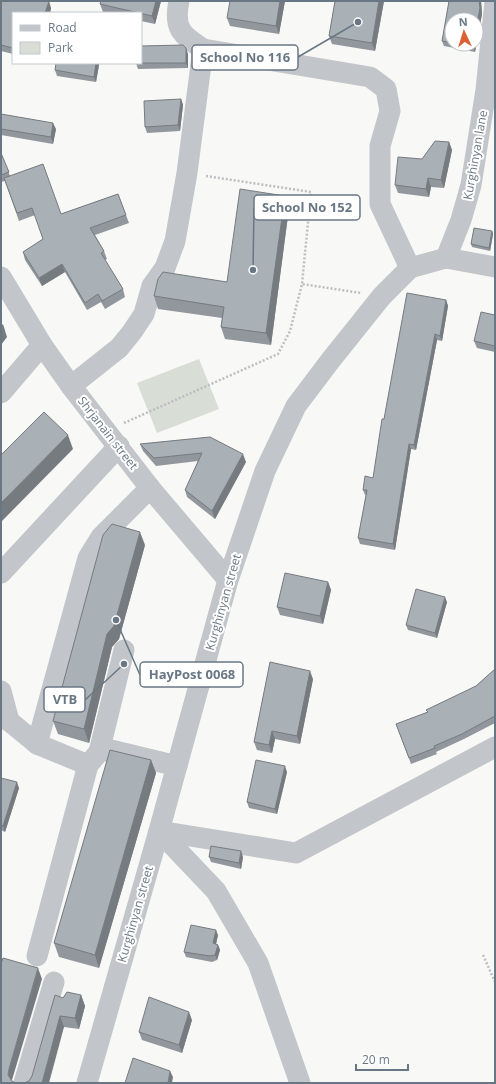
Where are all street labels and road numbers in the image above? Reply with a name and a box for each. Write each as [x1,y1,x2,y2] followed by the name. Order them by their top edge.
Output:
[459,109,491,201] street label: Kurghinyan lane
[74,393,142,473] street label: Shrjanain street
[201,552,245,652] street label: Kurghinyan street
[113,864,157,964] street label: Kurghinyan street

